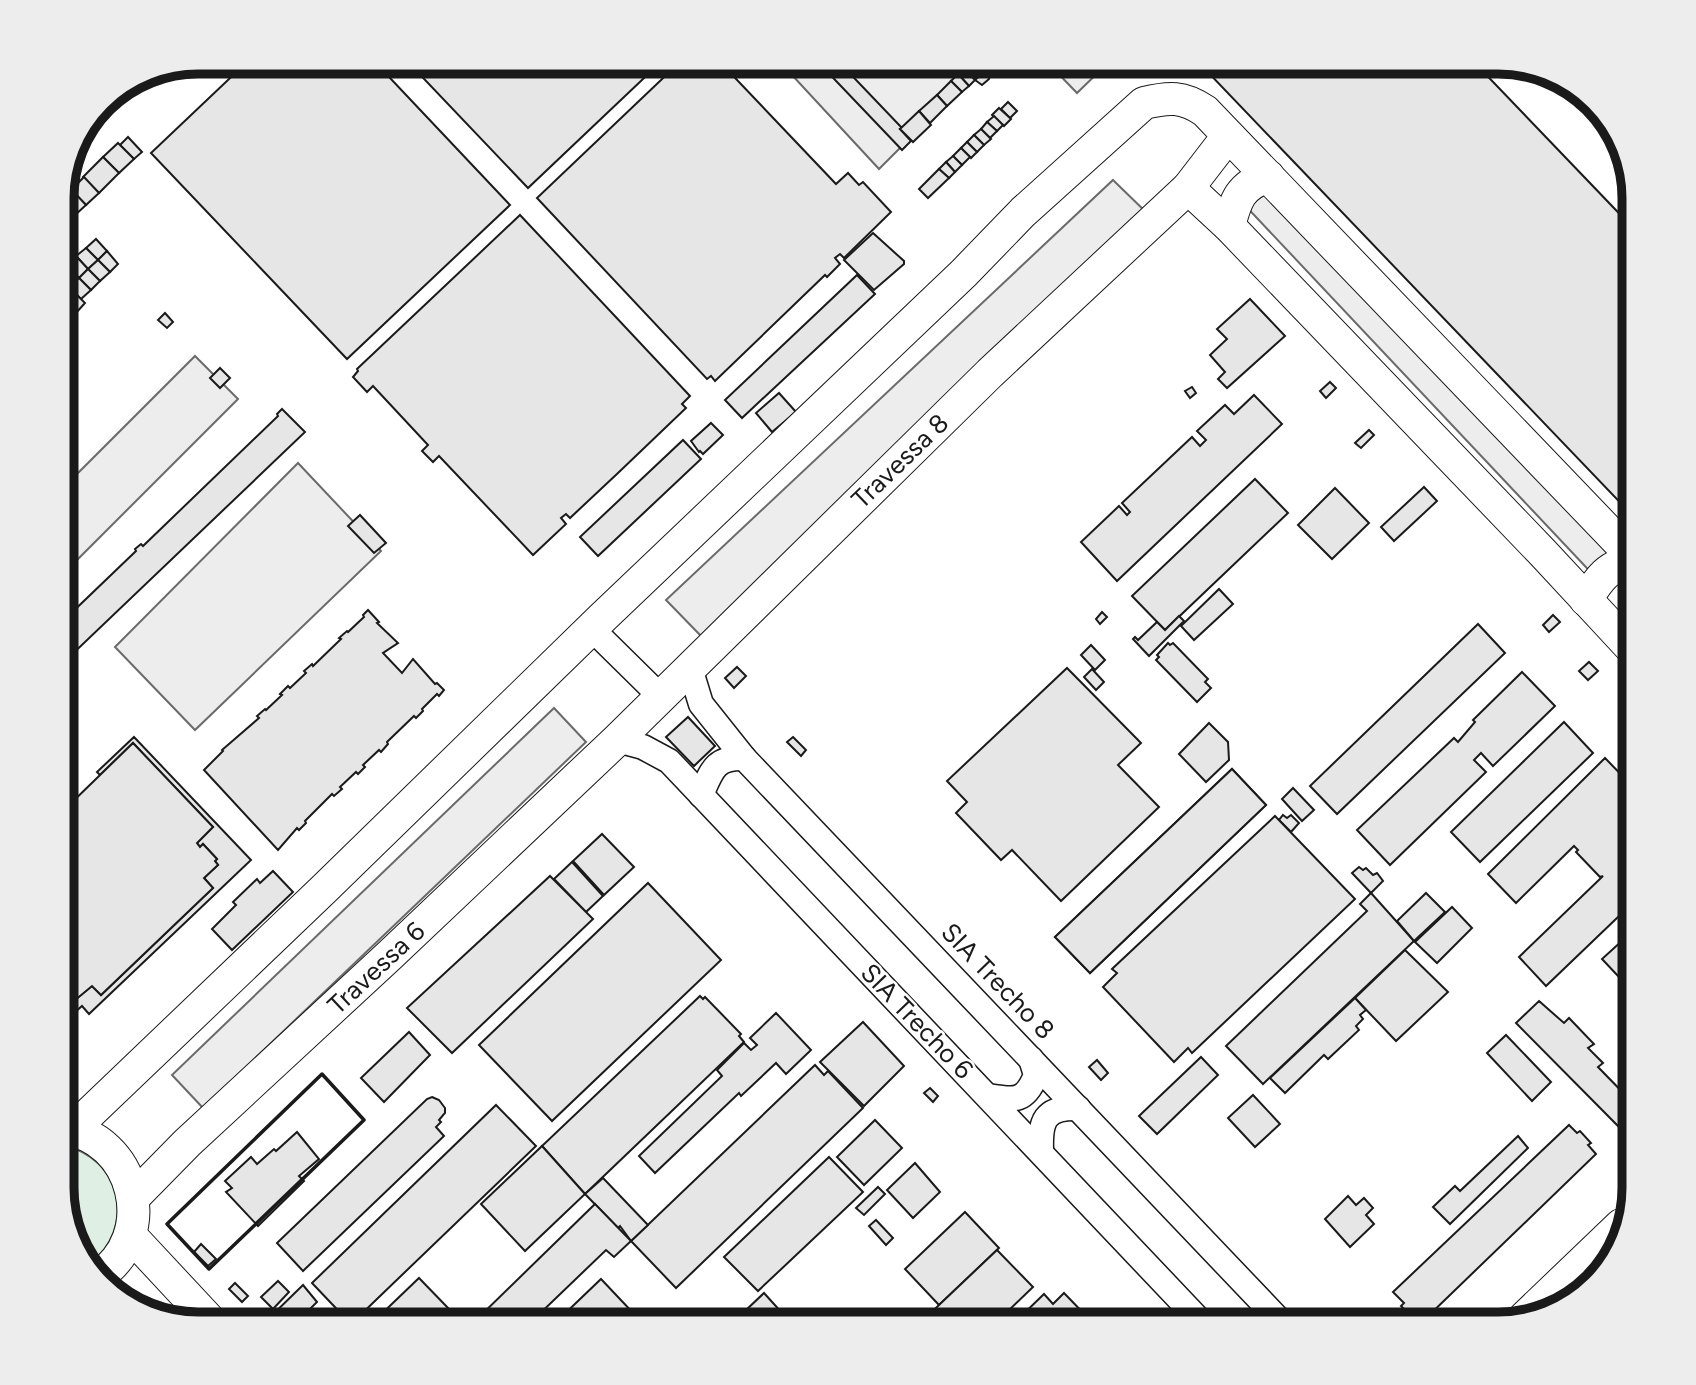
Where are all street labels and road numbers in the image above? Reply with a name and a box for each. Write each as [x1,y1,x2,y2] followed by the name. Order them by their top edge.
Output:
[845,407,955,515] street label: Travessa 8
[321,915,431,1021] street label: Travessa 6
[935,916,1061,1046] street label: SIA Trecho 8
[854,957,980,1085] street label: SIA Trecho 6

